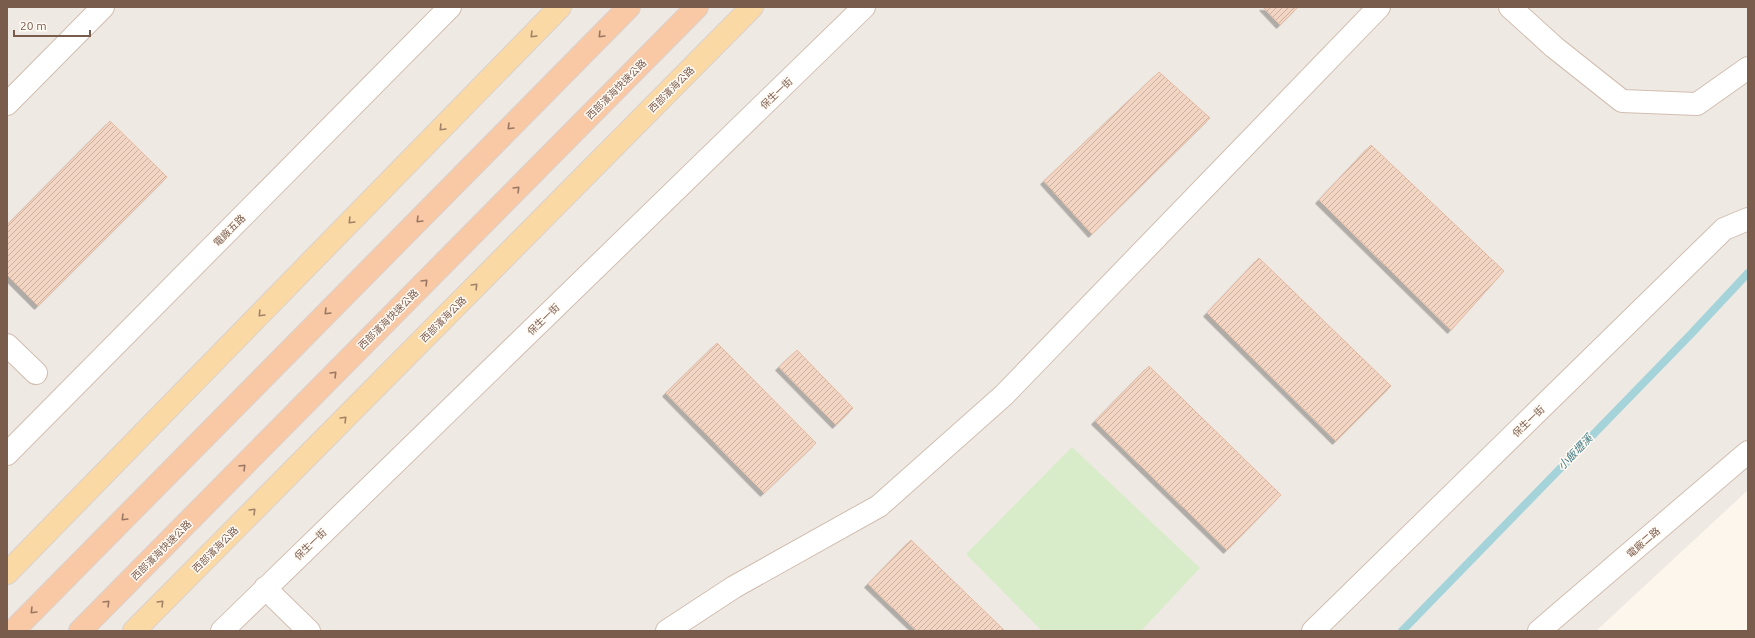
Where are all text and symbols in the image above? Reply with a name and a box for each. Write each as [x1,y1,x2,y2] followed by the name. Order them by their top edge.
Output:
[14,12,90,38] scale bar
[20,19,47,32] text: 20 m
[530,30,538,38] one-way arrow
[598,30,606,38] one-way arrow
[584,57,649,122] street label: 西部濱海快速公路
[646,64,696,114] street label: 西部濱海公路
[758,76,795,111] street label: 保生一街
[507,122,515,130] one-way arrow
[439,123,447,131] one-way arrow
[512,186,520,194] one-way arrow
[211,212,247,248] street label: 電廠五路
[416,215,424,223] one-way arrow
[349,216,356,224] one-way arrow
[420,279,428,287] one-way arrow
[470,283,478,291] one-way arrow
[356,287,421,352] street label: 西部濱海快速公路
[418,294,468,344] street label: 西部濱海公路
[525,302,562,337] street label: 保生一街
[324,307,332,315] one-way arrow
[258,309,265,317] one-way arrow
[329,371,337,379] one-way arrow
[1510,404,1547,439] street label: 保生一街
[339,416,347,424] one-way arrow
[1555,431,1596,472] water label: 小飯壢溪
[238,464,246,472] one-way arrow
[248,508,256,516] one-way arrow
[121,513,129,521] one-way arrow
[129,518,194,583] street label: 西部濱海快速公路
[190,524,240,574] street label: 西部濱海公路
[1625,525,1662,560] street label: 電廠二路
[292,527,329,562] street label: 保生一街
[102,600,110,608] one-way arrow
[156,600,164,608] one-way arrow
[30,606,37,614] one-way arrow

